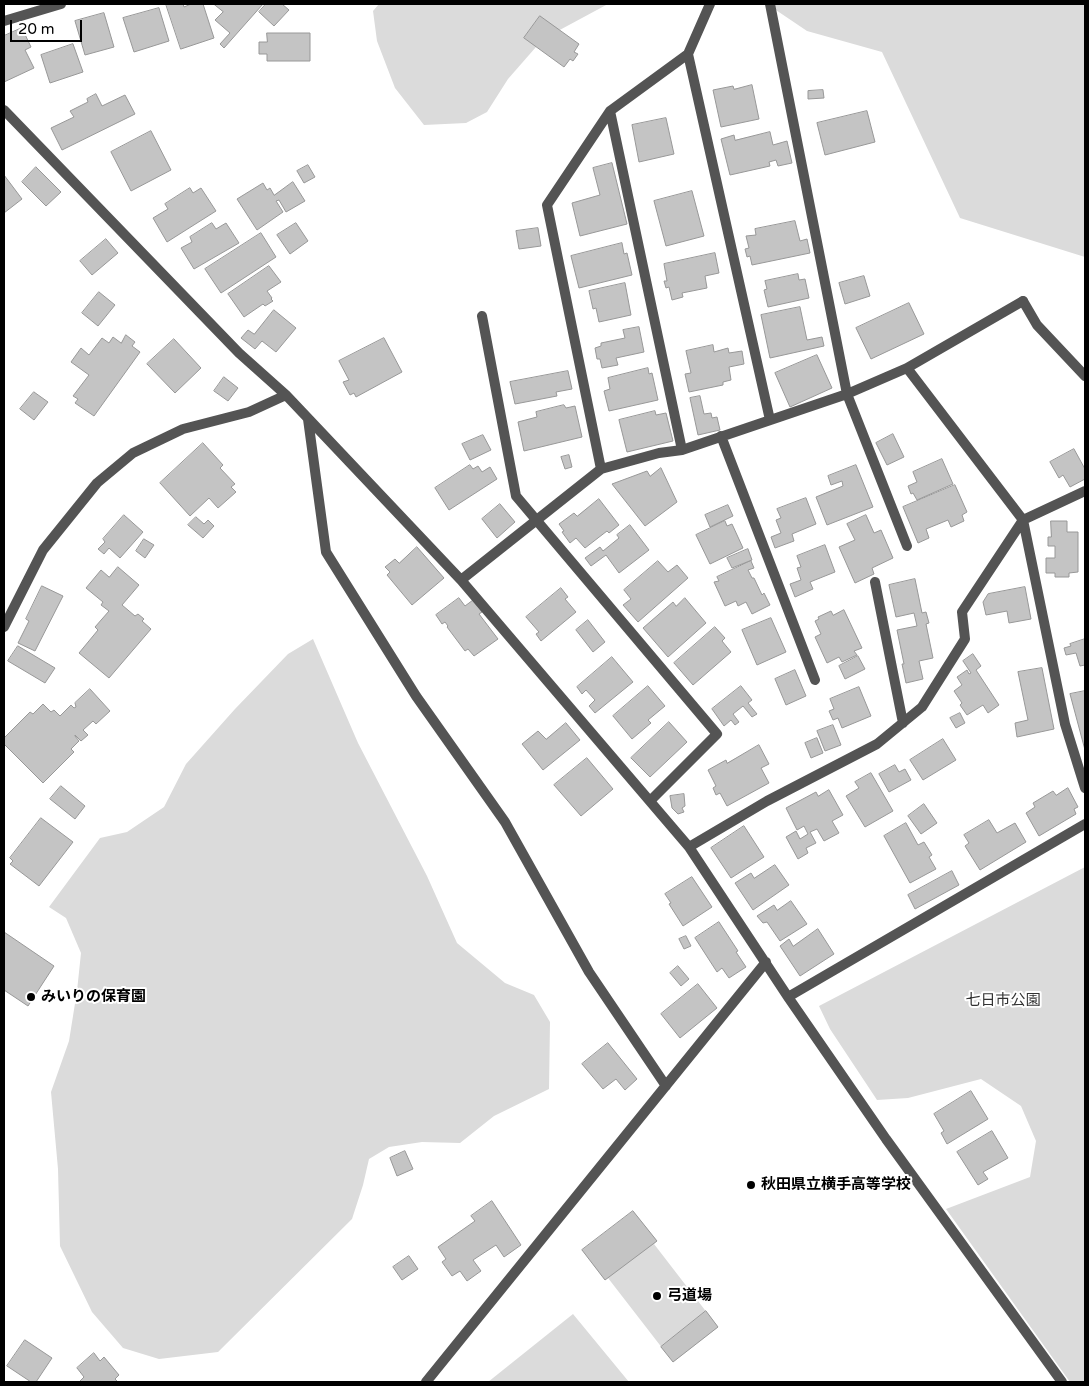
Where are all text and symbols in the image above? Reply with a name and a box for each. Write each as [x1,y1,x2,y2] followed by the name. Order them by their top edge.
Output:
[12,10,85,42] scale bar
[18,20,55,38] text: 20 m
[41,988,146,1006] place label: みいりの保育園
[25,991,37,1003] marker: みいりの保育園
[966,992,1040,1010] park label: 七日市公園
[761,1176,911,1194] place label: 秋田県立横手高等学校
[745,1179,757,1191] marker: 秋田県立横手高等学校
[667,1287,712,1305] place label: 弓道場
[651,1290,663,1302] marker: 弓道場

